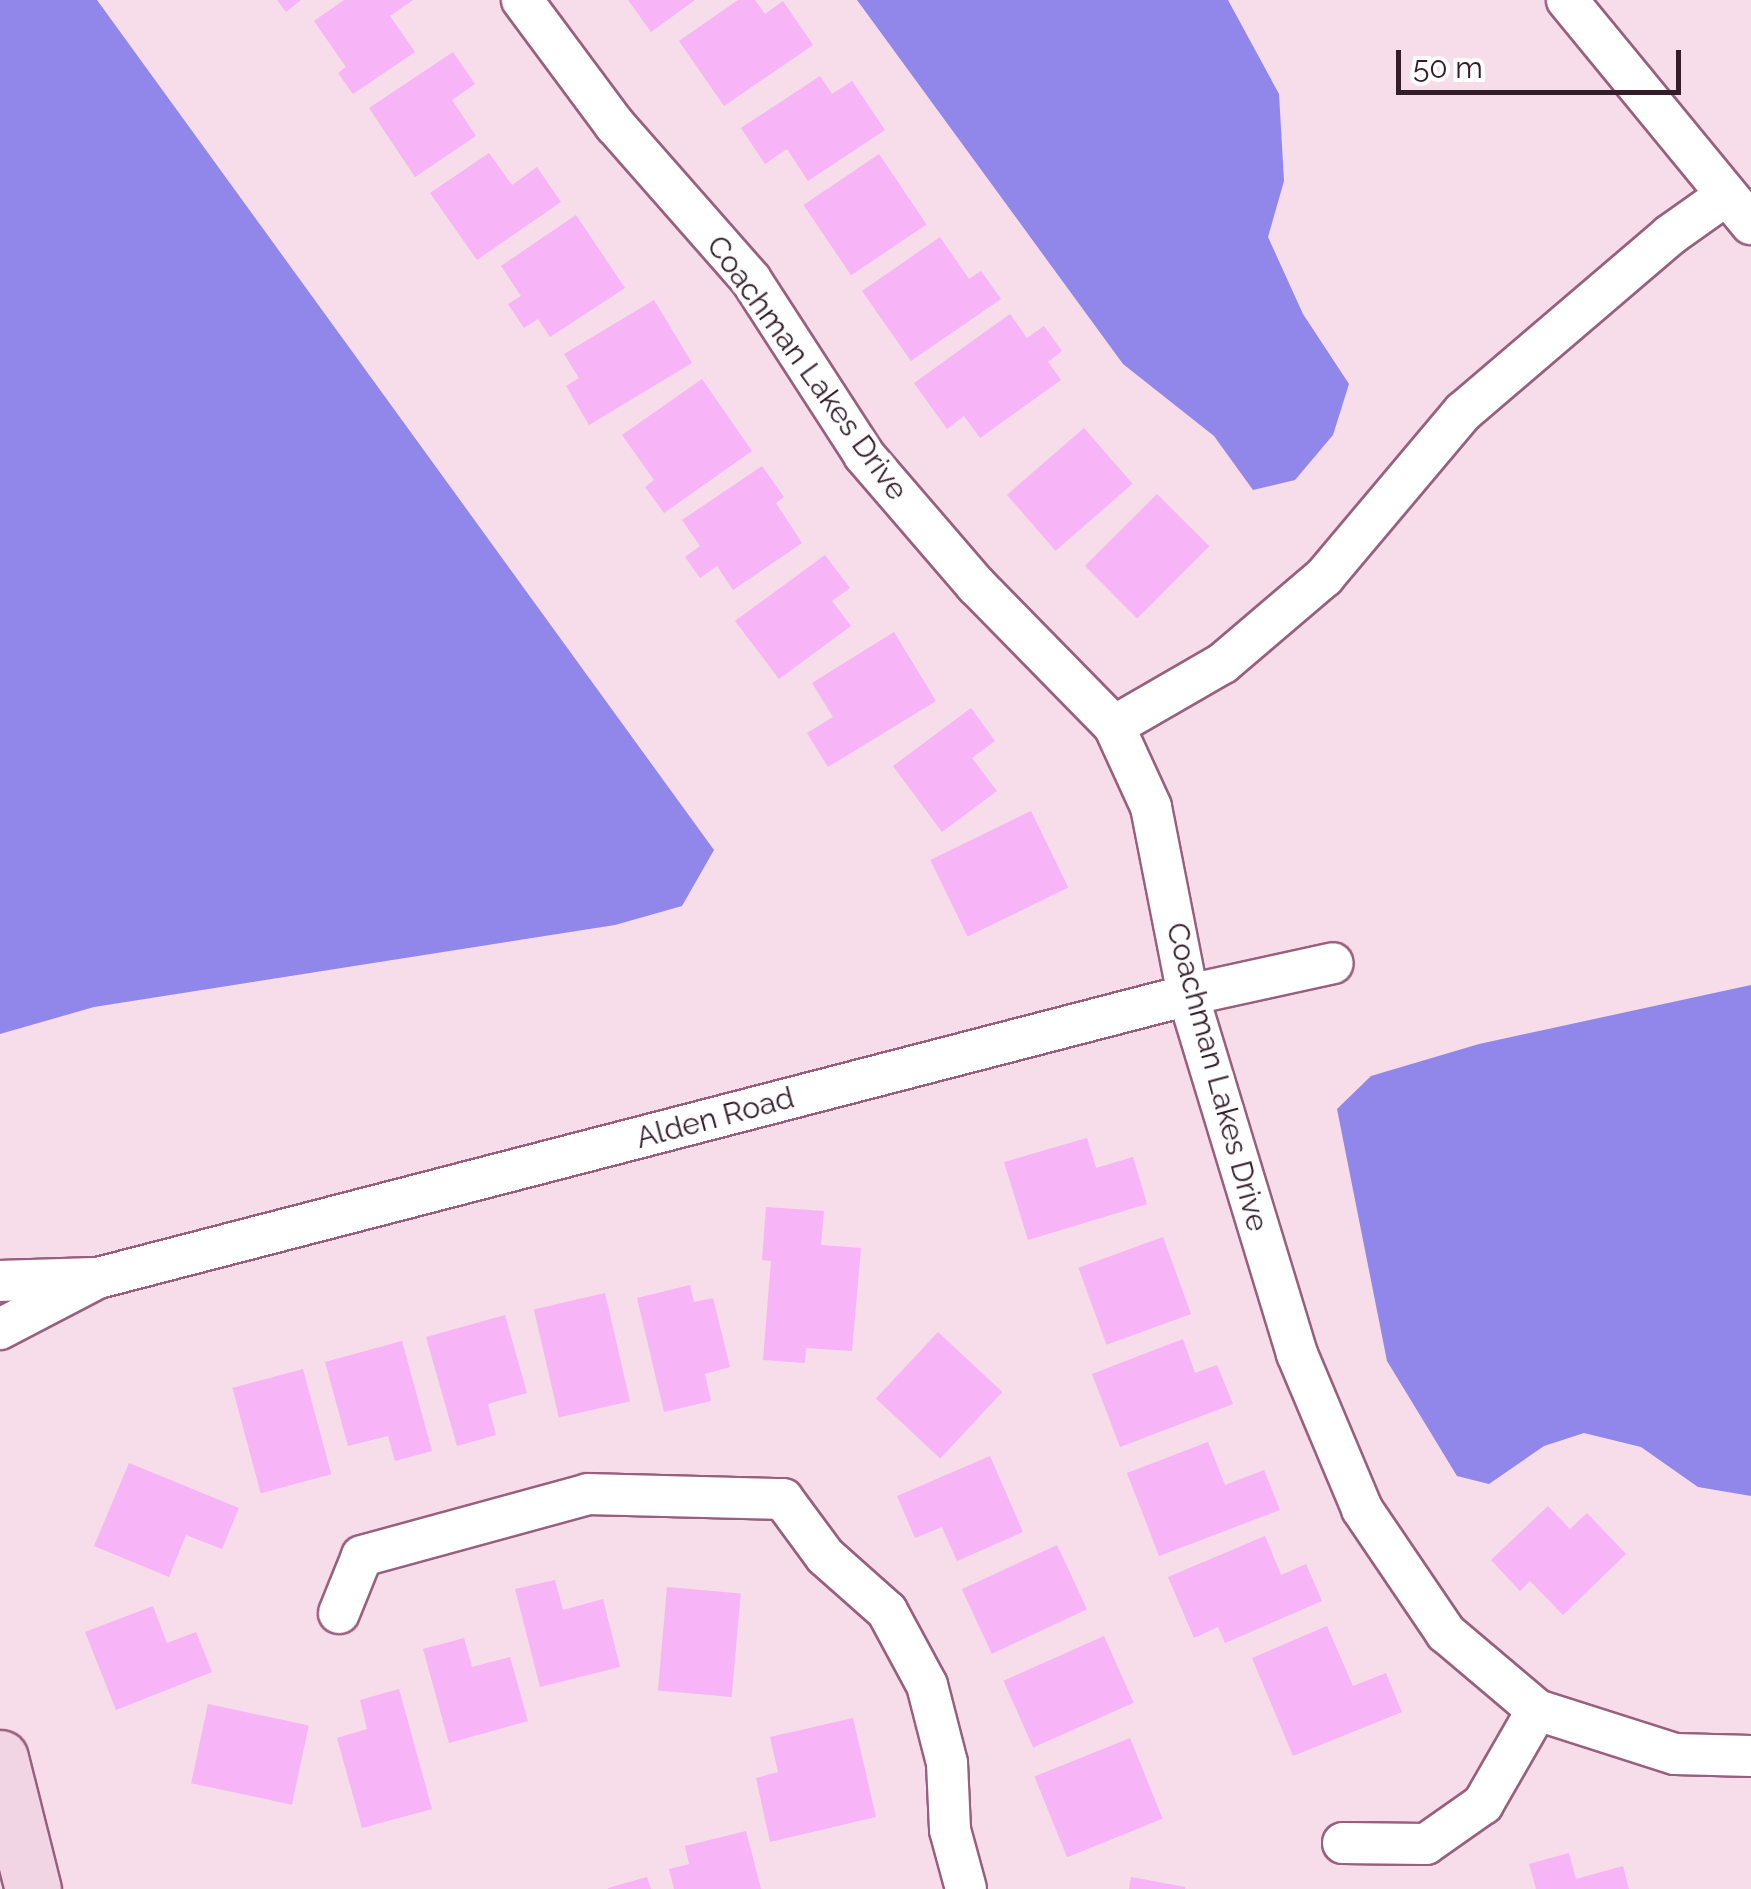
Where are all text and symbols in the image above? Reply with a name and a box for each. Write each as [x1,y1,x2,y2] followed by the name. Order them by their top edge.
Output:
[1401,30,1686,92] scale bar
[1413,50,1483,85] text: 50 m
[699,229,915,507] street label: Coachman Lakes Drive
[1158,919,1276,1235] street label: Coachman Lakes Drive
[632,1080,798,1156] street label: Alden Road

